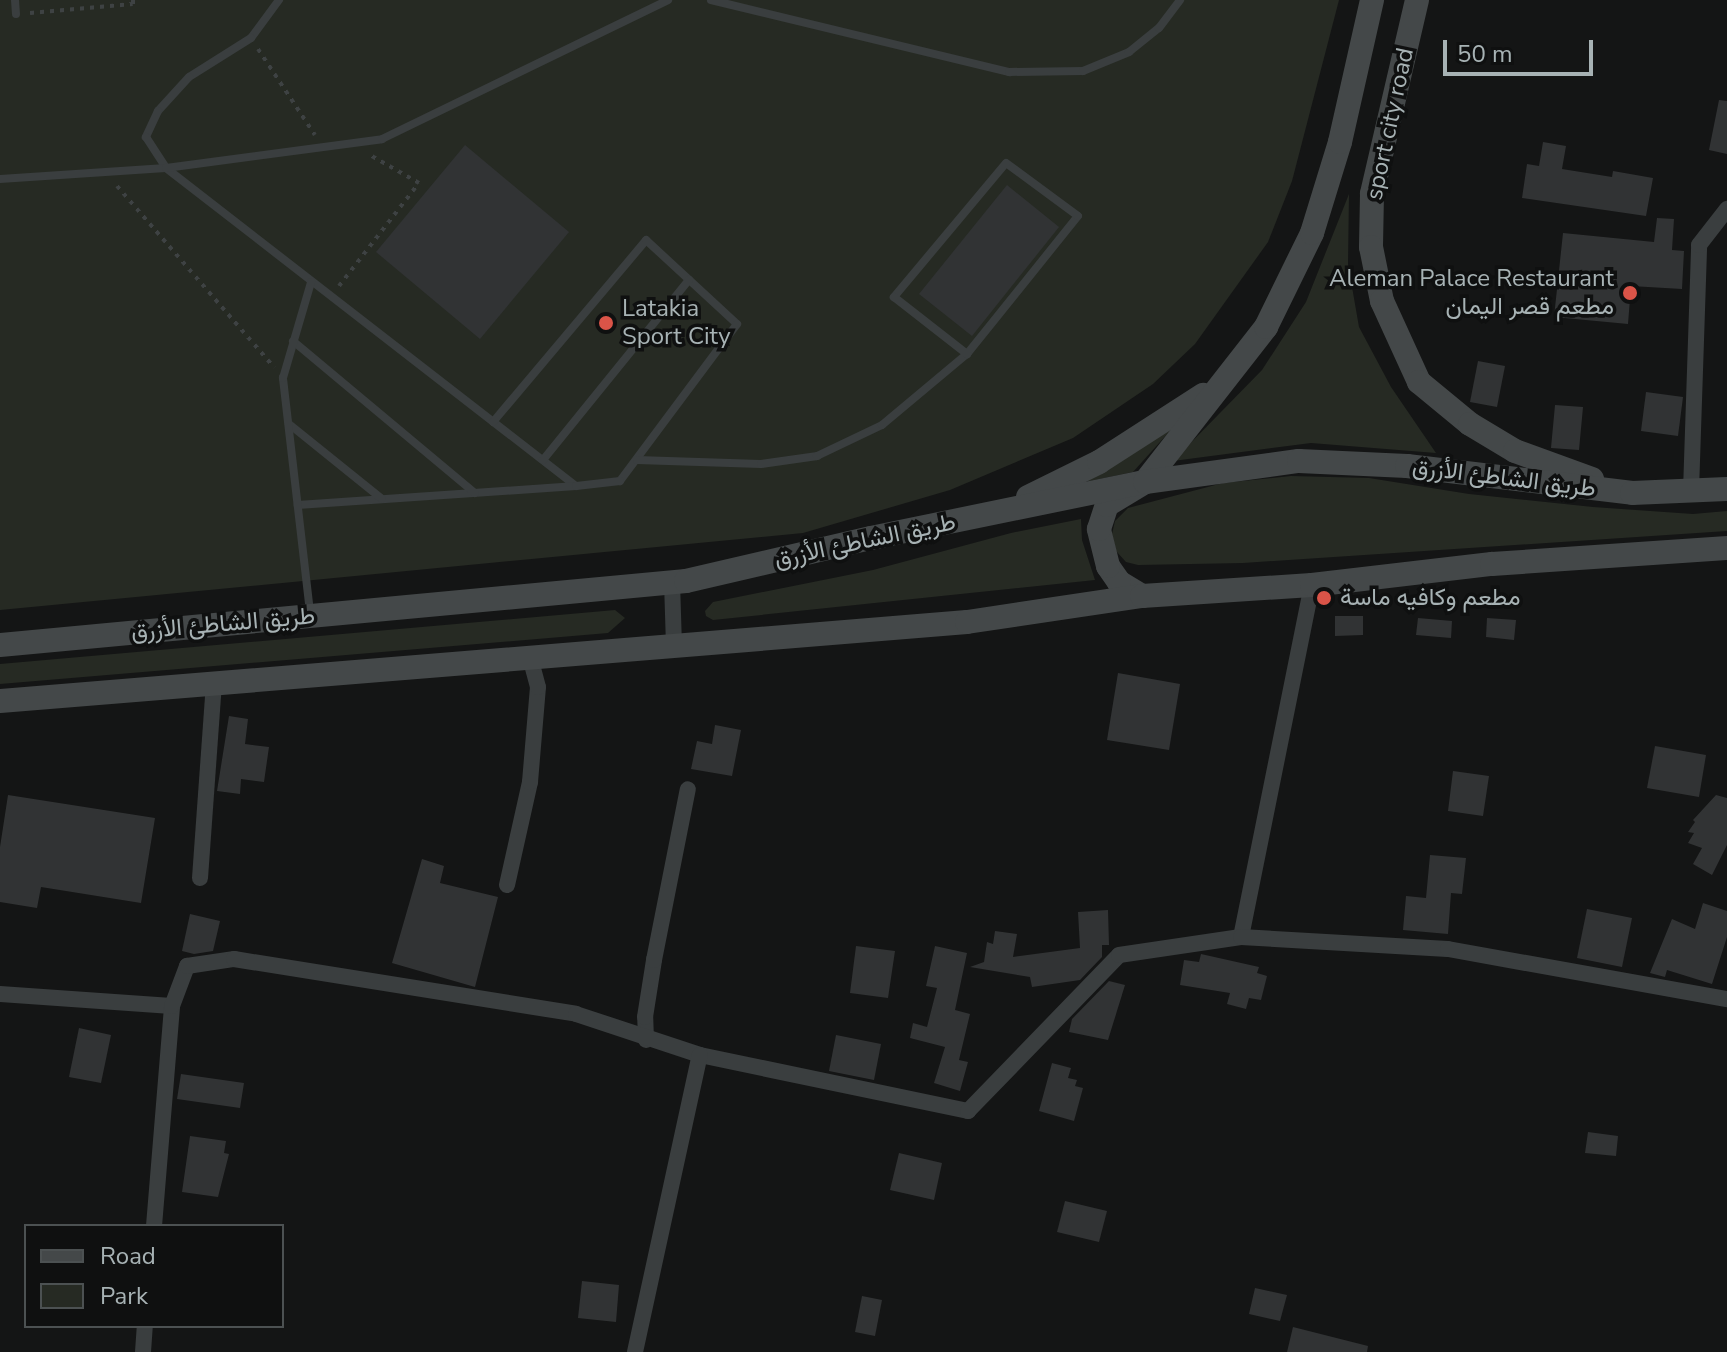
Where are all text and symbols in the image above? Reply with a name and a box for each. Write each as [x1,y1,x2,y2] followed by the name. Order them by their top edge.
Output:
[1447,24,1597,74] scale bar
[1457,38,1513,70] text: 50 m
[1360,45,1420,203] street label: sport city road
[1329,265,1614,321] place label: Aleman Palace Restaurant مطعم قصر اليمان
[1621,284,1639,302] marker: Aleman Palace Restaurant مطعم قصر اليمان
[622,295,730,351] place label: Latakia Sport City
[597,314,615,332] marker: Latakia Sport City
[1411,452,1597,504] street label: طريق الشاطئ الأزرق
[772,508,958,574] street label: طريق الشاطئ الأزرق
[1340,584,1520,612] place label: مطعم وكافيه ماسة
[1315,589,1333,607] marker: مطعم وكافيه ماسة
[130,602,316,646] street label: طريق الشاطئ الأزرق
[24,1224,284,1328] legend
[100,1240,156,1272] text: Road
[100,1280,148,1312] text: Park

